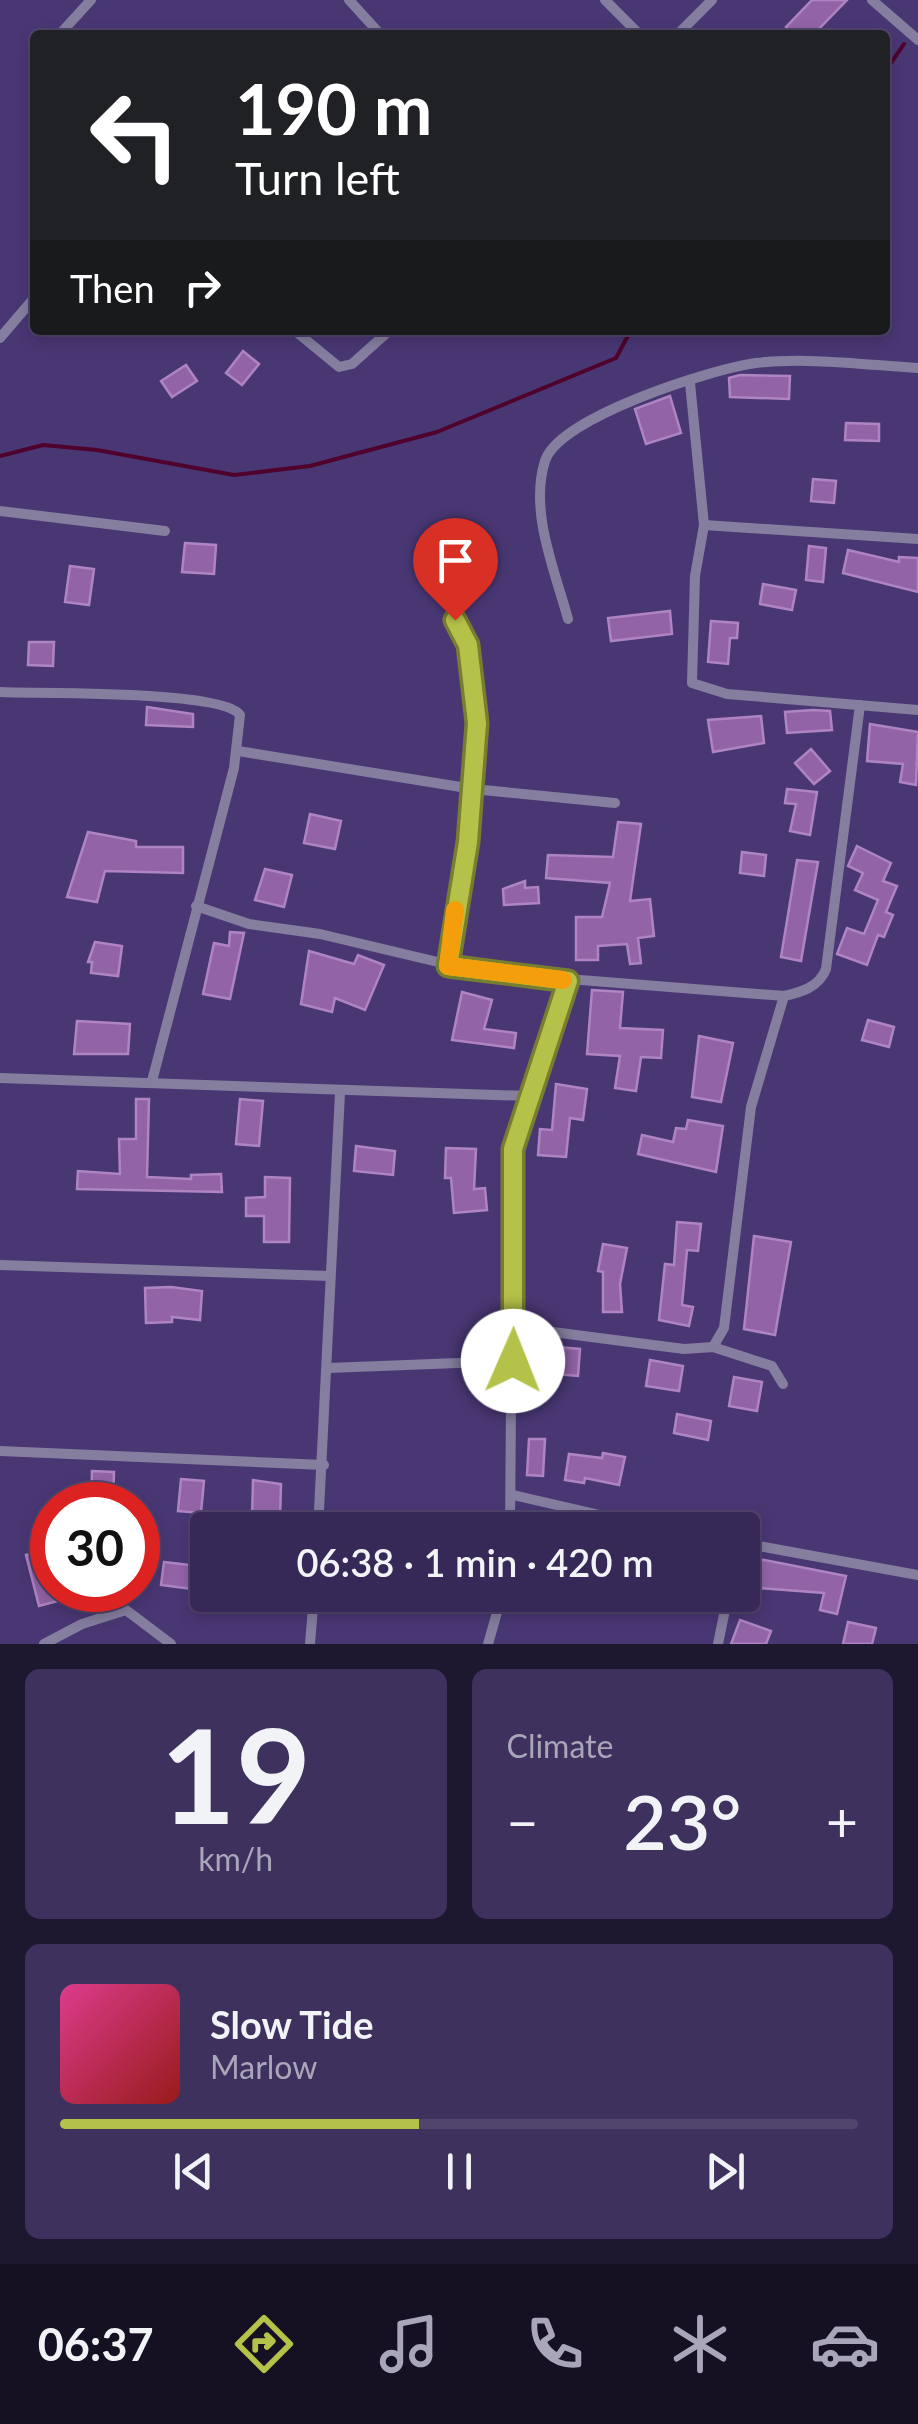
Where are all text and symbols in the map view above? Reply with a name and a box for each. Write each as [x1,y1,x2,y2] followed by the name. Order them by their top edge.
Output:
[235,66,432,150] text: 190 m
[70,70,200,200] icon: left
[235,151,400,205] text: Turn left
[175,260,230,315] icon: right
[70,265,155,311] text: Then
[413,518,498,621] pin
[428,533,483,588] icon: arrive
[461,1309,565,1413] position arrow
[30,1482,160,1612] speed limit sign: 30
[297,1539,653,1585] text: 06:38 · 1 min · 420 m
[160,1696,311,1852] text: 19
[507,1726,613,1765] text: Climate
[623,1776,741,1866] text: 23°
[507,1788,538,1854] text: −
[826,1788,858,1854] text: +
[198,1839,273,1878] text: km/h
[210,2001,373,2047] text: Slow Tide
[210,2047,317,2086] text: Marlow
[166,2144,221,2199] icon: previous
[432,2144,487,2199] icon: pause
[698,2144,753,2199] icon: next
[229,2309,299,2379] icon: directions
[374,2309,444,2379] icon: music
[520,2309,590,2379] icon: phone
[665,2309,735,2379] icon: climate
[810,2309,880,2379] icon: car
[38,2317,154,2371] text: 06:37

